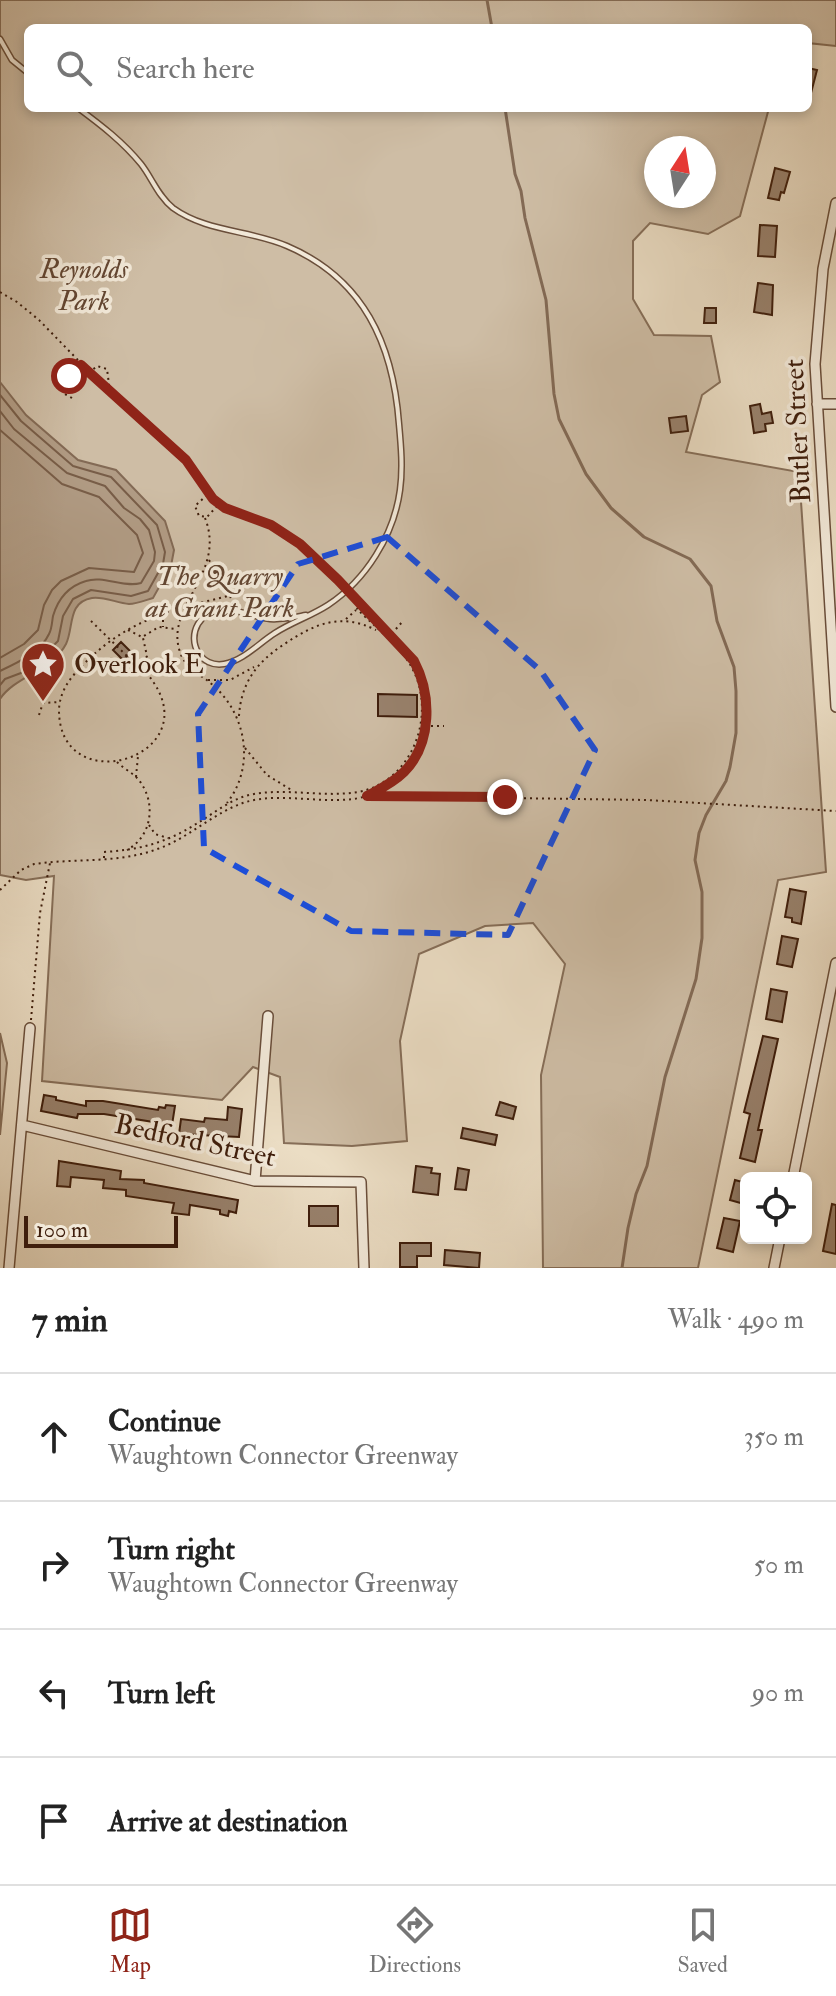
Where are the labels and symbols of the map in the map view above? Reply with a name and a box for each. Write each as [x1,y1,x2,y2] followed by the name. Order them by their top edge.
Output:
[644,136,716,208] north arrow
[39,252,129,319] park label: Reynolds Park
[51,358,87,394] route start
[777,358,819,504] street label: Butler Street
[145,559,294,626] park label: The Quarry at Grant Park
[19,640,67,703] place icon: Overlook E
[74,647,204,682] place label: Overlook E
[487,779,523,815] route end
[111,1107,279,1175] street label: Bedford Street
[24,1212,178,1248] scale bar

